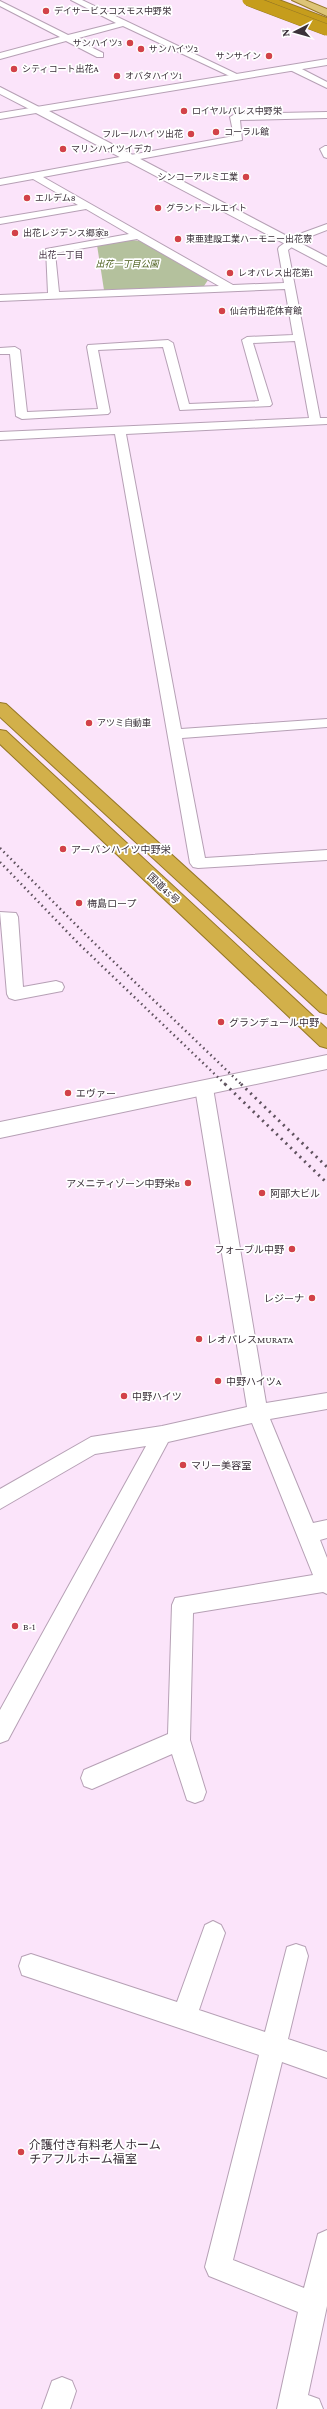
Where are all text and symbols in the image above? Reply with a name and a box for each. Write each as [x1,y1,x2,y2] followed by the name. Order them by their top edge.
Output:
[41,6,51,16] marker: デイサービスコスモス中野栄
[54,6,172,16] place label: デイサービスコスモス中野栄
[275,12,315,52] north arrow
[279,28,291,37] text: N
[73,38,122,48] place label: サンハイツ3
[125,38,135,48] marker: サンハイツ3
[136,44,146,54] marker: サンハイツ2
[149,44,198,54] place label: サンハイツ2
[216,51,261,61] place label: サンサイン
[264,51,274,61] marker: サンサイン
[9,64,19,74] marker: シティコート出花A
[22,64,99,74] place label: シティコート出花A
[112,71,122,81] marker: オバタハイツ1
[125,71,182,81] place label: オバタハイツ1
[179,106,189,116] marker: ロイヤルパレス中野栄
[192,106,283,116] place label: ロイヤルパレス中野栄
[211,127,221,137] marker: コーラル館
[224,127,269,137] place label: コーラル館
[102,129,183,139] place label: フルールハイツ出花
[186,129,196,139] marker: フルールハイツ出花
[58,144,68,154] marker: マリンハイツイデカ
[71,144,152,154] place label: マリンハイツイデカ
[157,172,238,182] place label: シンコーアルミ工業
[241,172,251,182] marker: シンコーアルミ工業
[22,193,32,203] marker: エルデム8
[35,193,76,203] place label: エルデム8
[153,203,163,213] marker: グランドールエイト
[166,203,247,213] place label: グランドールエイト
[10,228,20,238] marker: 出花レジデンス郷家B
[23,228,109,238] place label: 出花レジデンス郷家B
[173,234,183,244] marker: 東亜建設工業ハーモニー出花寮
[186,234,312,244] place label: 東亜建設工業ハーモニー出花寮
[38,250,84,260] district label: 出花一丁目
[95,259,160,269] park label: 出花一丁目公園
[225,268,235,278] marker: レオパレス出花第1
[238,268,313,278] place label: レオパレス出花第1
[217,306,227,316] marker: 仙台市出花体育館
[229,306,302,316] place label: 仙台市出花体育館
[84,718,94,728] marker: アツミ自動車
[97,718,151,728] place label: アツミ自動車
[58,844,68,854] marker: アーバンハイツ中野栄
[71,844,172,855] place label: アーバンハイツ中野栄
[145,871,182,906] street label: 国道45号
[74,898,84,908] marker: 梅島ロープ
[87,898,136,909] place label: 梅島ロープ
[216,1017,226,1027] marker: グランデュール中野
[229,1017,319,1028] place label: グランデュール中野
[63,1088,73,1098] marker: エヴァー
[76,1088,116,1099] place label: エヴァー
[66,1178,181,1189] place label: アメニティゾーン中野栄B
[183,1178,193,1188] marker: アメニティゾーン中野栄B
[257,1188,267,1198] marker: 阿部大ビル
[270,1188,320,1199] place label: 阿部大ビル
[215,1244,284,1255] place label: フォーブル中野
[287,1244,297,1254] marker: フォーブル中野
[264,1293,304,1304] place label: レジーナ
[307,1293,317,1303] marker: レジーナ
[194,1334,204,1344] marker: レオパレスMURATA
[207,1334,293,1345] place label: レオパレスMURATA
[213,1376,223,1386] marker: 中野ハイツA
[226,1376,282,1387] place label: 中野ハイツA
[119,1391,129,1401] marker: 中野ハイツ
[132,1391,182,1402] place label: 中野ハイツ
[178,1460,188,1470] marker: マリー美容室
[191,1460,251,1471] place label: マリー美容室
[10,1621,20,1631] marker: B-1
[23,1621,35,1632] place label: B-1
[29,2138,161,2166] place label: 介護付き有料老人ホーム チアフルホーム福室
[16,2147,26,2157] marker: 介護付き有料老人ホーム チアフルホーム福室

